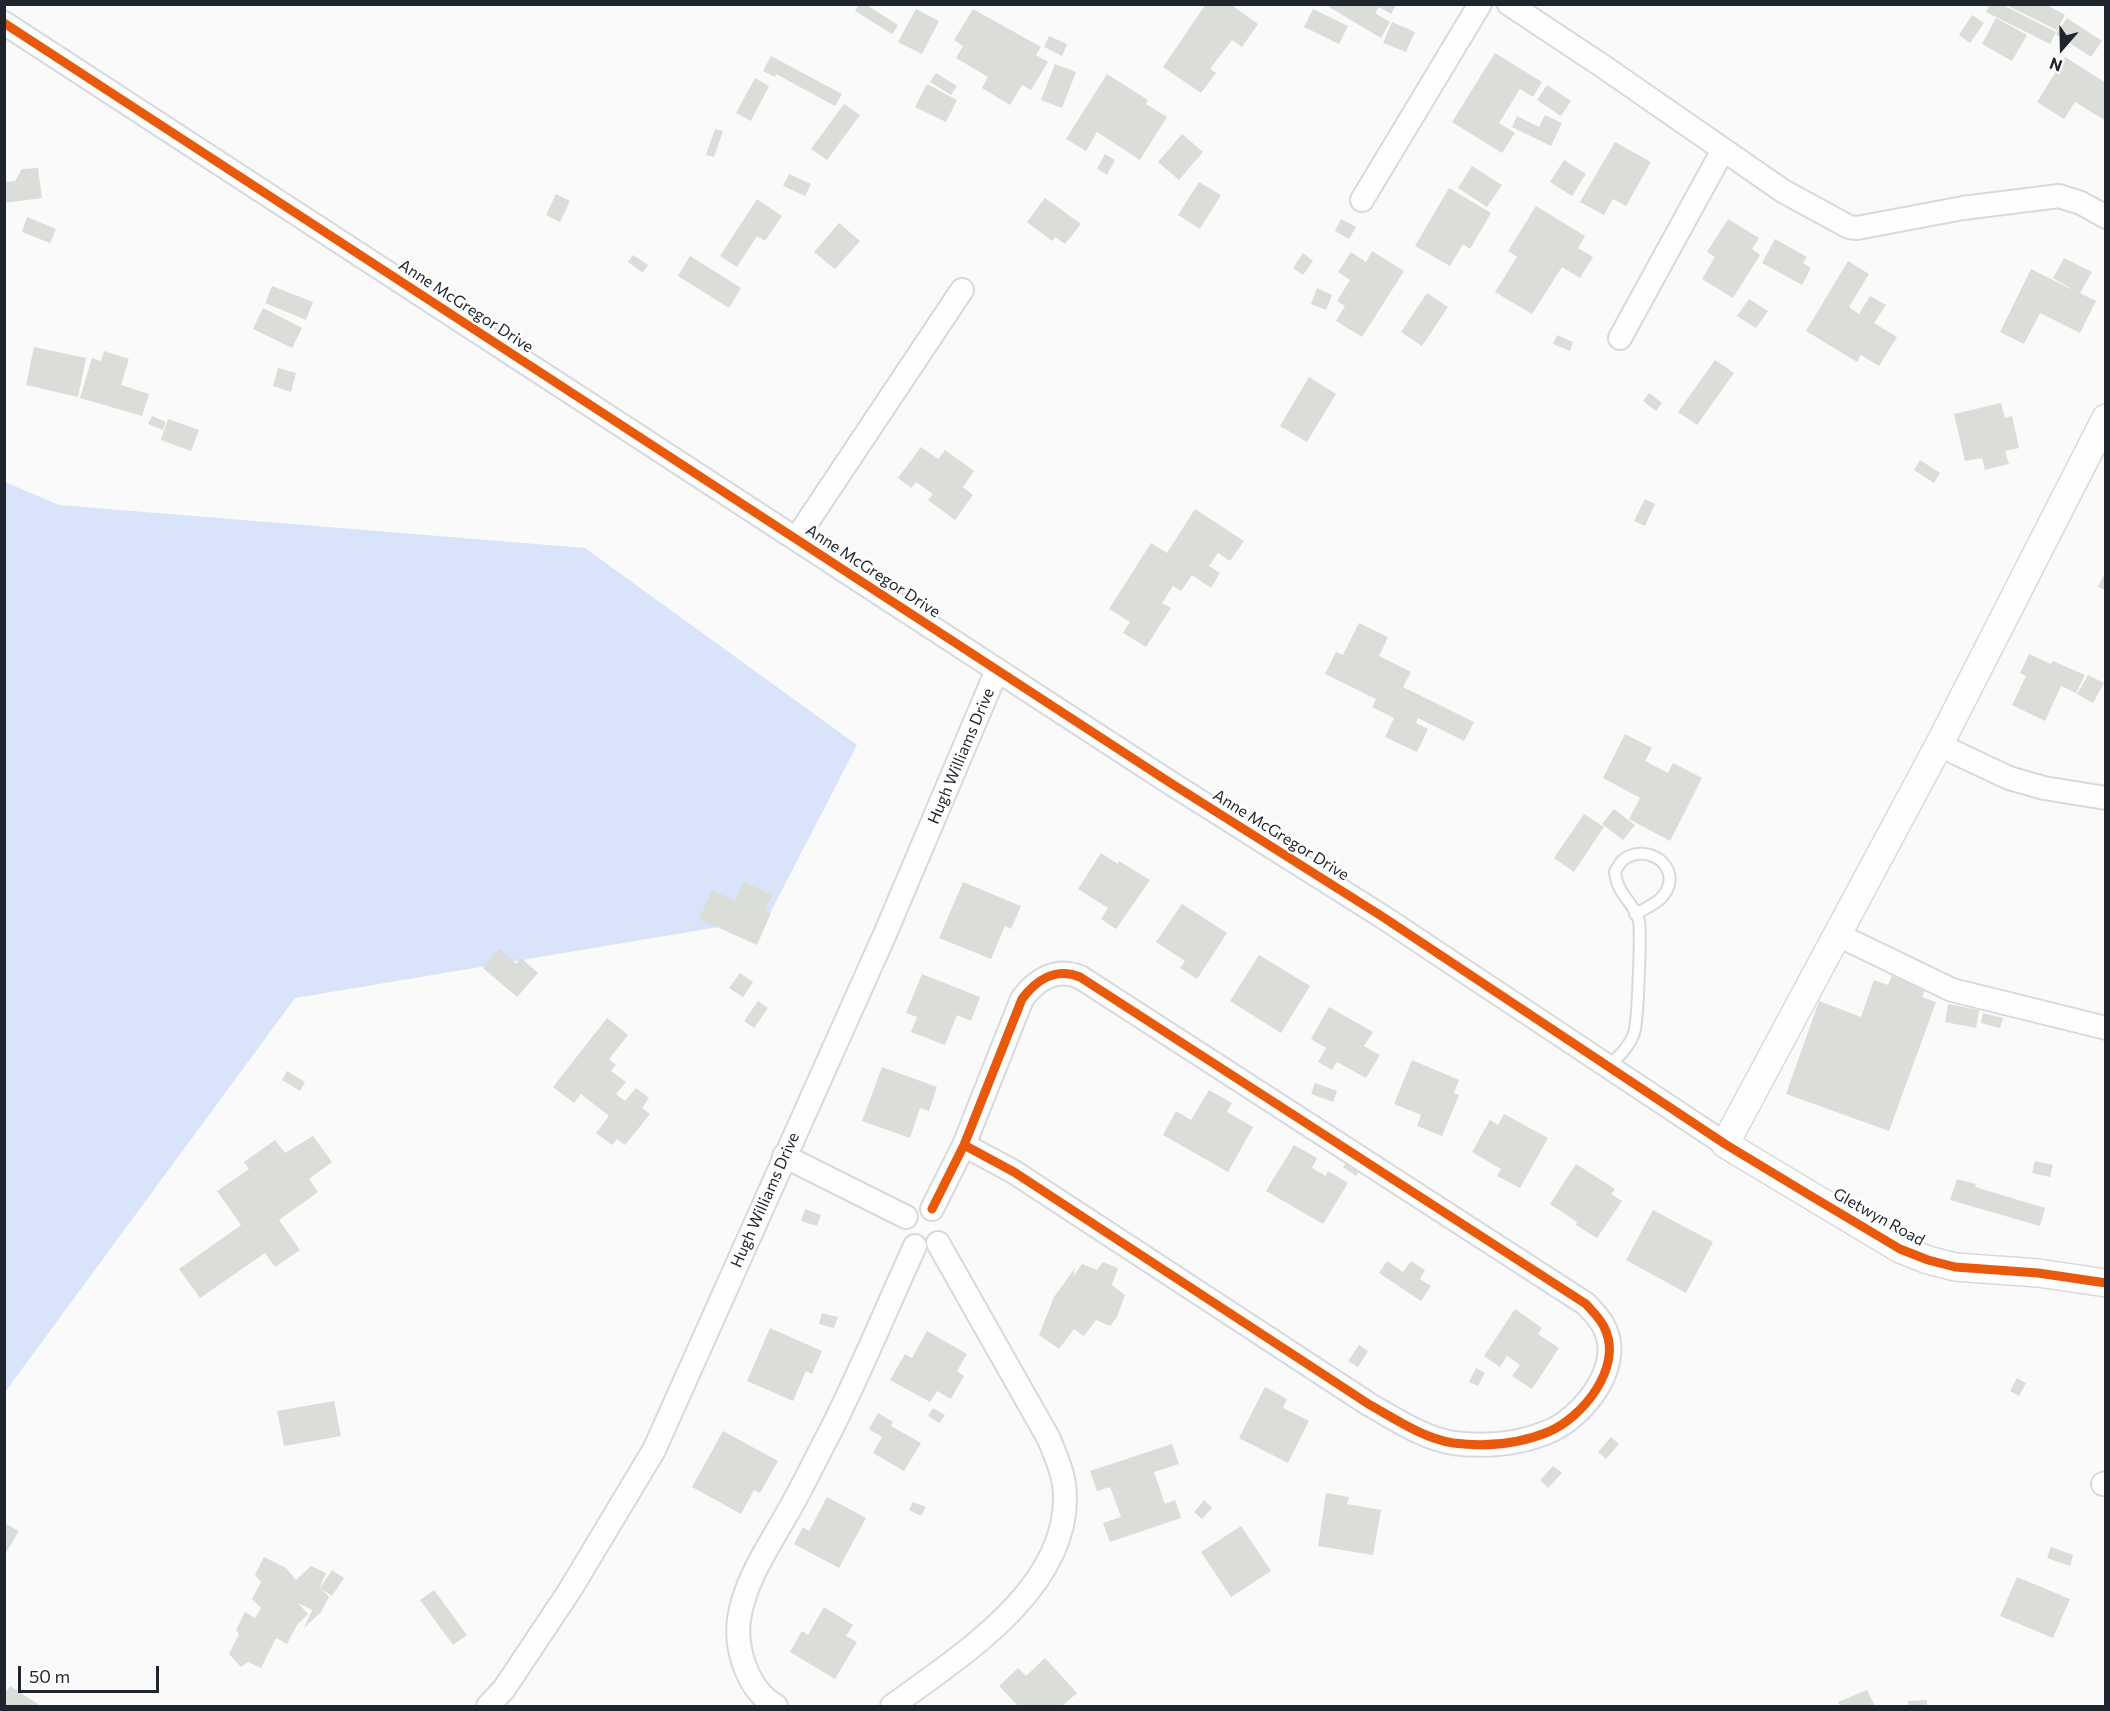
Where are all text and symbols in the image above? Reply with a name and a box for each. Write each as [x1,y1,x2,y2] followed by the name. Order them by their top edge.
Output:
[2032,18,2092,78] north arrow
[2047,54,2065,76] text: N
[395,255,537,357] street label: Anne McGregor Drive
[802,520,944,622] street label: Anne McGregor Drive
[924,685,998,827] street label: Hugh Williams Drive
[1210,785,1352,885] street label: Anne McGregor Drive
[727,1129,803,1271] street label: Hugh Williams Drive
[1830,1184,1928,1250] street label: Gletwyn Road
[21,1654,162,1692] scale bar
[29,1665,70,1687] text: 50 m

